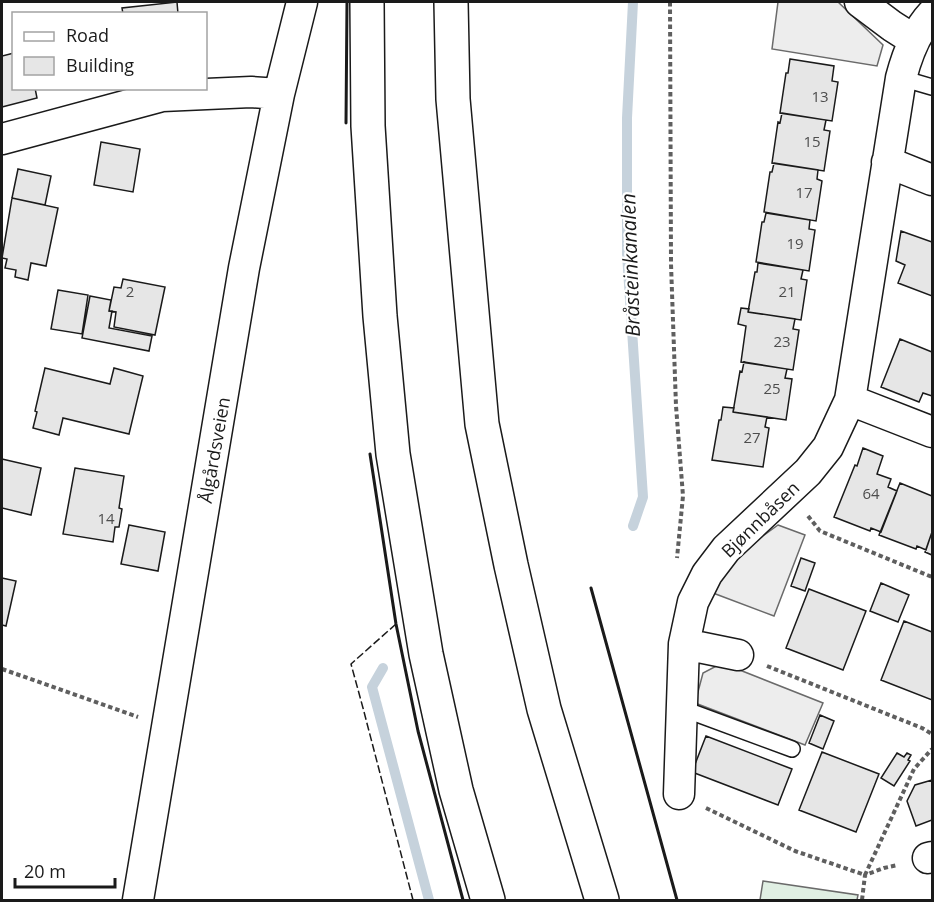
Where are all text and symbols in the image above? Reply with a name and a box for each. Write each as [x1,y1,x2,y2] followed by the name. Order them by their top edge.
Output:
[12,12,207,90] legend
[66,23,109,47] text: Road
[66,53,134,77] text: Building
[811,86,829,106] house number: 13
[803,131,821,151] house number: 15
[795,182,813,202] house number: 17
[614,193,646,337] water label: Bråsteinkanalen
[786,233,804,253] house number: 19
[126,281,134,301] house number: 2
[778,281,796,301] house number: 21
[773,331,791,351] house number: 23
[763,378,781,398] house number: 25
[193,395,235,505] street label: Ålgårdsveien
[743,427,761,447] house number: 27
[716,476,804,562] street label: Bjønnbåsen
[862,483,880,503] house number: 64
[97,508,115,528] house number: 14
[15,851,116,889] scale bar
[24,859,66,883] text: 20 m

